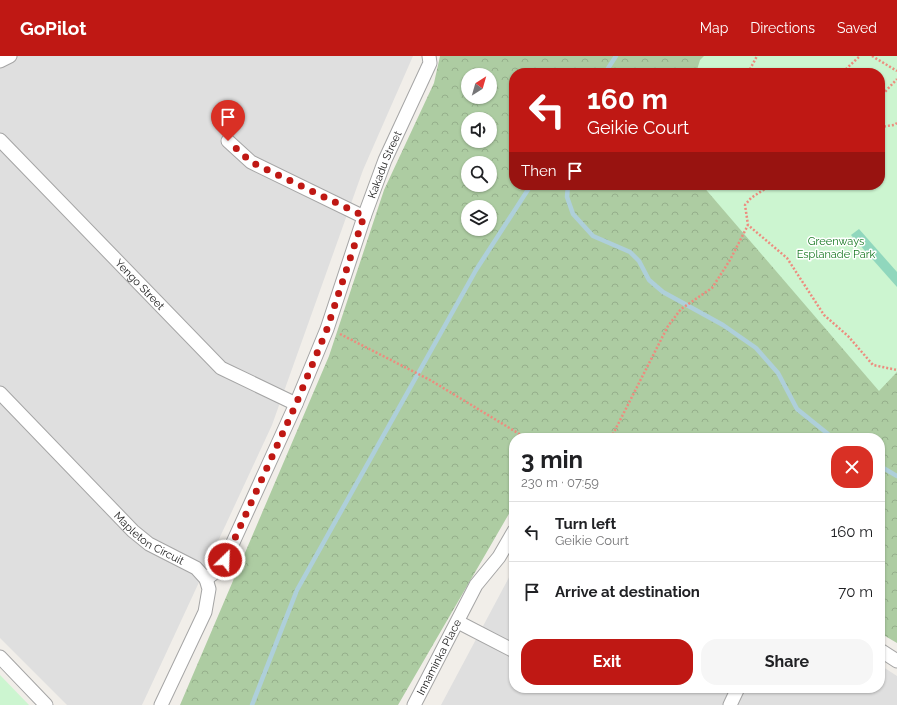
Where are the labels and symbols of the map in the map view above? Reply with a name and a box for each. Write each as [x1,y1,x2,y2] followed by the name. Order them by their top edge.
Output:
[461,68,497,104] north arrow
[211,100,245,141] pin
[365,129,405,200] street label: Kakadu Street
[797,235,876,261] park label: Greenways Esplanade Park
[112,257,167,313] street label: Yengo Street
[111,509,186,568] street label: Mapleton Circuit
[204,539,246,581] position arrow
[414,617,464,697] street label: Innaminka Place

